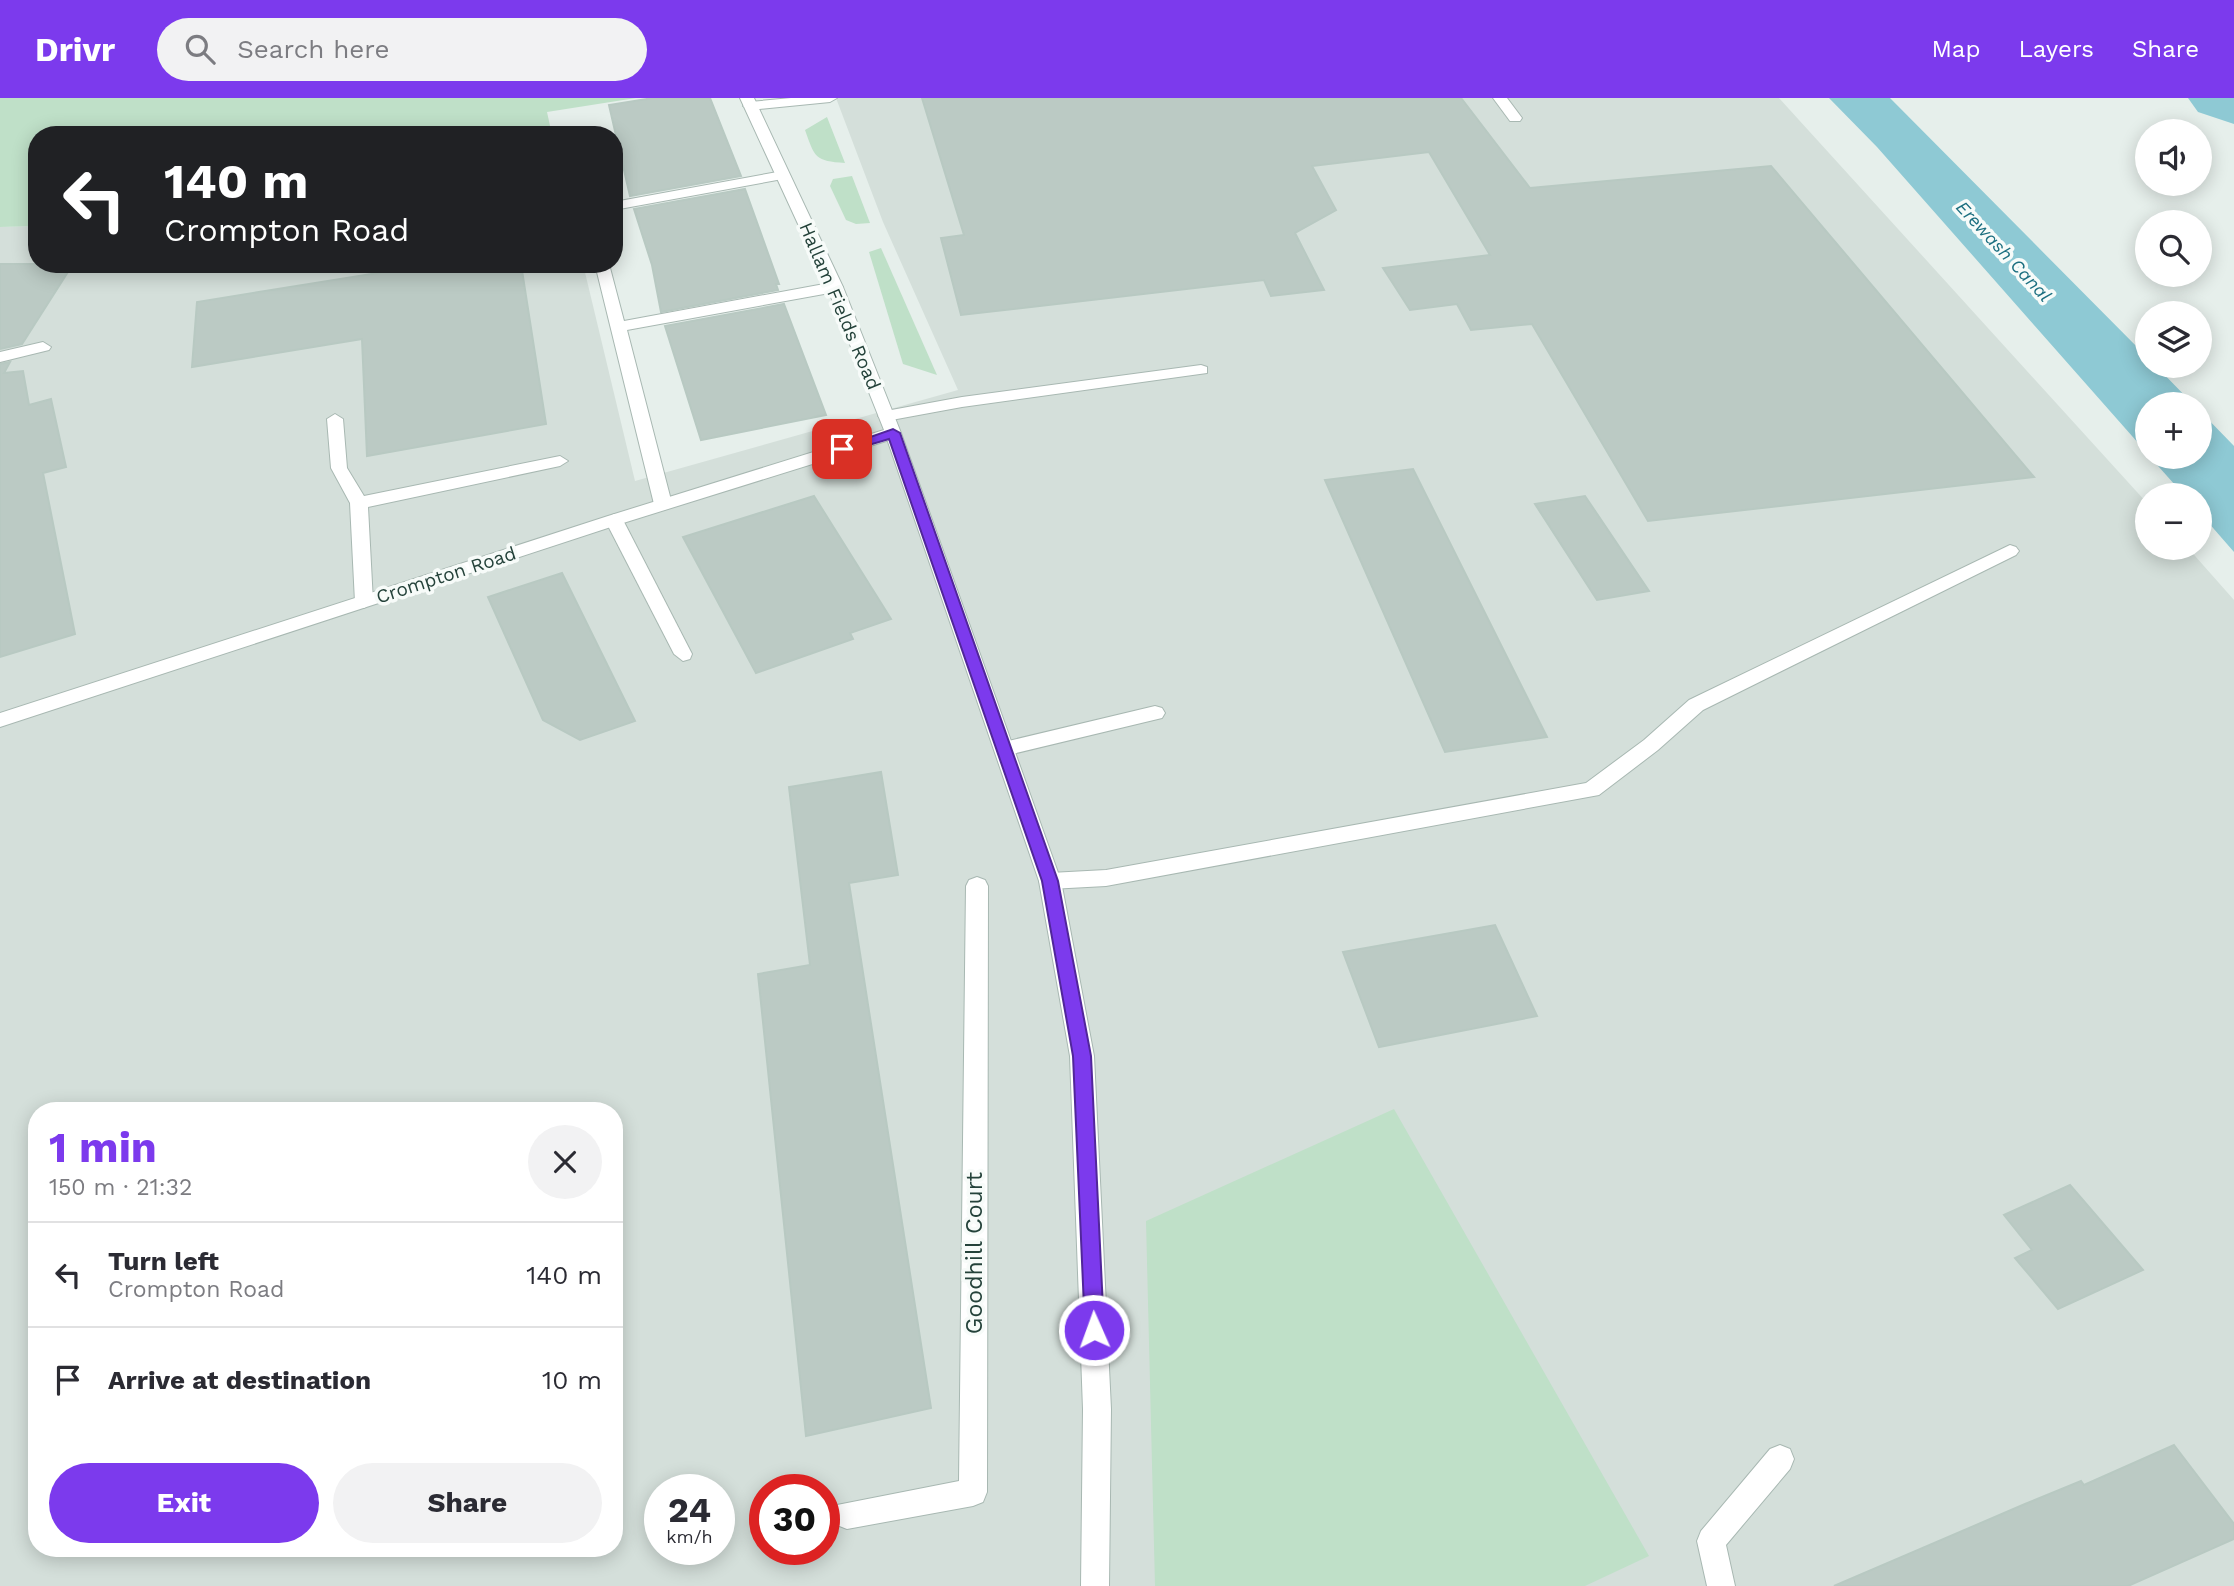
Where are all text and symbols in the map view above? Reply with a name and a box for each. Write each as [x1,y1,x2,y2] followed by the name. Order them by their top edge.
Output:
[157,18,647,81] search box
[35,30,115,69] text: Drivr
[181,30,219,68] icon: search
[237,34,390,64] text: Search here
[1932,35,1980,63] text: Map
[2018,35,2094,63] text: Layers
[2132,35,2199,63] text: Share
[2135,119,2212,560] map controls
[2135,119,2212,196] button: sound
[164,152,308,210] text: 140 m
[49,154,140,245] icon: left
[1952,196,2056,306] water label: Erewash Canal
[2135,210,2212,287] button: search
[164,211,409,249] text: Crompton Road
[794,219,886,393] street label: Hallam Fields Road
[2135,301,2212,378] button: layers
[2135,392,2212,469] button: +
[812,419,872,479] pin
[823,430,861,468] icon: arrive
[2135,483,2212,560] button: −
[373,542,519,608] street label: Crompton Road
[49,1123,157,1172] text: 1 min
[528,1125,602,1199] button: close
[961,1172,988,1334] street label: Goodhill Court
[49,1174,192,1201] text: 150 m · 21:32
[108,1246,219,1276] text: Turn left
[49,1256,87,1294] icon: left
[526,1260,602,1290] text: 140 m
[108,1276,284,1303] text: Crompton Road
[1057,1293,1131,1367] position arrow
[49,1361,87,1399] icon: arrive
[108,1365,371,1395] text: Arrive at destination
[542,1365,602,1395] text: 10 m
[49,1463,319,1543] button: Exit
[333,1463,602,1543] button: Share
[749,1474,840,1565] speed limit sign: 30
[668,1489,711,1531] text: 24
[666,1526,713,1547] text: km/h

